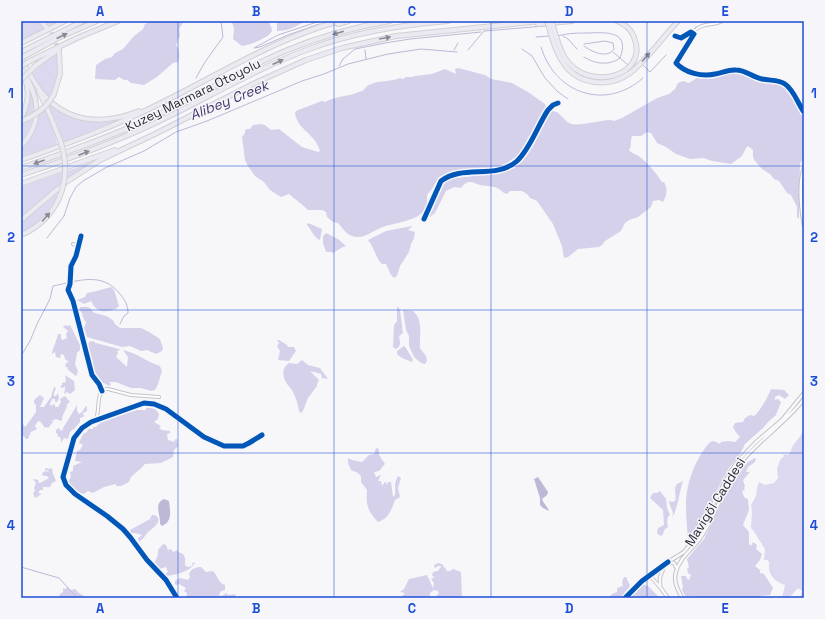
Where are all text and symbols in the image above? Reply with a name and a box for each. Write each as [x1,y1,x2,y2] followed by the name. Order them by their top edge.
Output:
[96,3,105,20] text: A
[252,3,261,20] text: B
[408,3,416,20] text: C
[565,3,574,20] text: D
[721,3,729,20] text: E
[332,30,344,36] one-way arrow
[57,33,68,39] one-way arrow
[379,35,391,41] one-way arrow
[641,52,650,61] one-way arrow
[122,55,264,135] street label: Kuzey Marmara Otoyolu
[272,59,283,65] one-way arrow
[187,76,272,124] water label: Alibey Creek
[8,85,14,102] text: 1
[811,85,817,102] text: 1
[79,149,91,155] one-way arrow
[33,159,45,165] one-way arrow
[41,212,51,222] one-way arrow
[7,229,15,246] text: 2
[810,229,818,246] text: 2
[7,373,15,390] text: 3
[810,373,818,390] text: 3
[681,454,749,550] street label: Mavigöl Caddesi
[7,517,15,534] text: 4
[810,517,818,534] text: 4
[96,600,105,617] text: A
[252,600,261,617] text: B
[408,600,416,617] text: C
[565,600,574,617] text: D
[721,600,729,617] text: E

